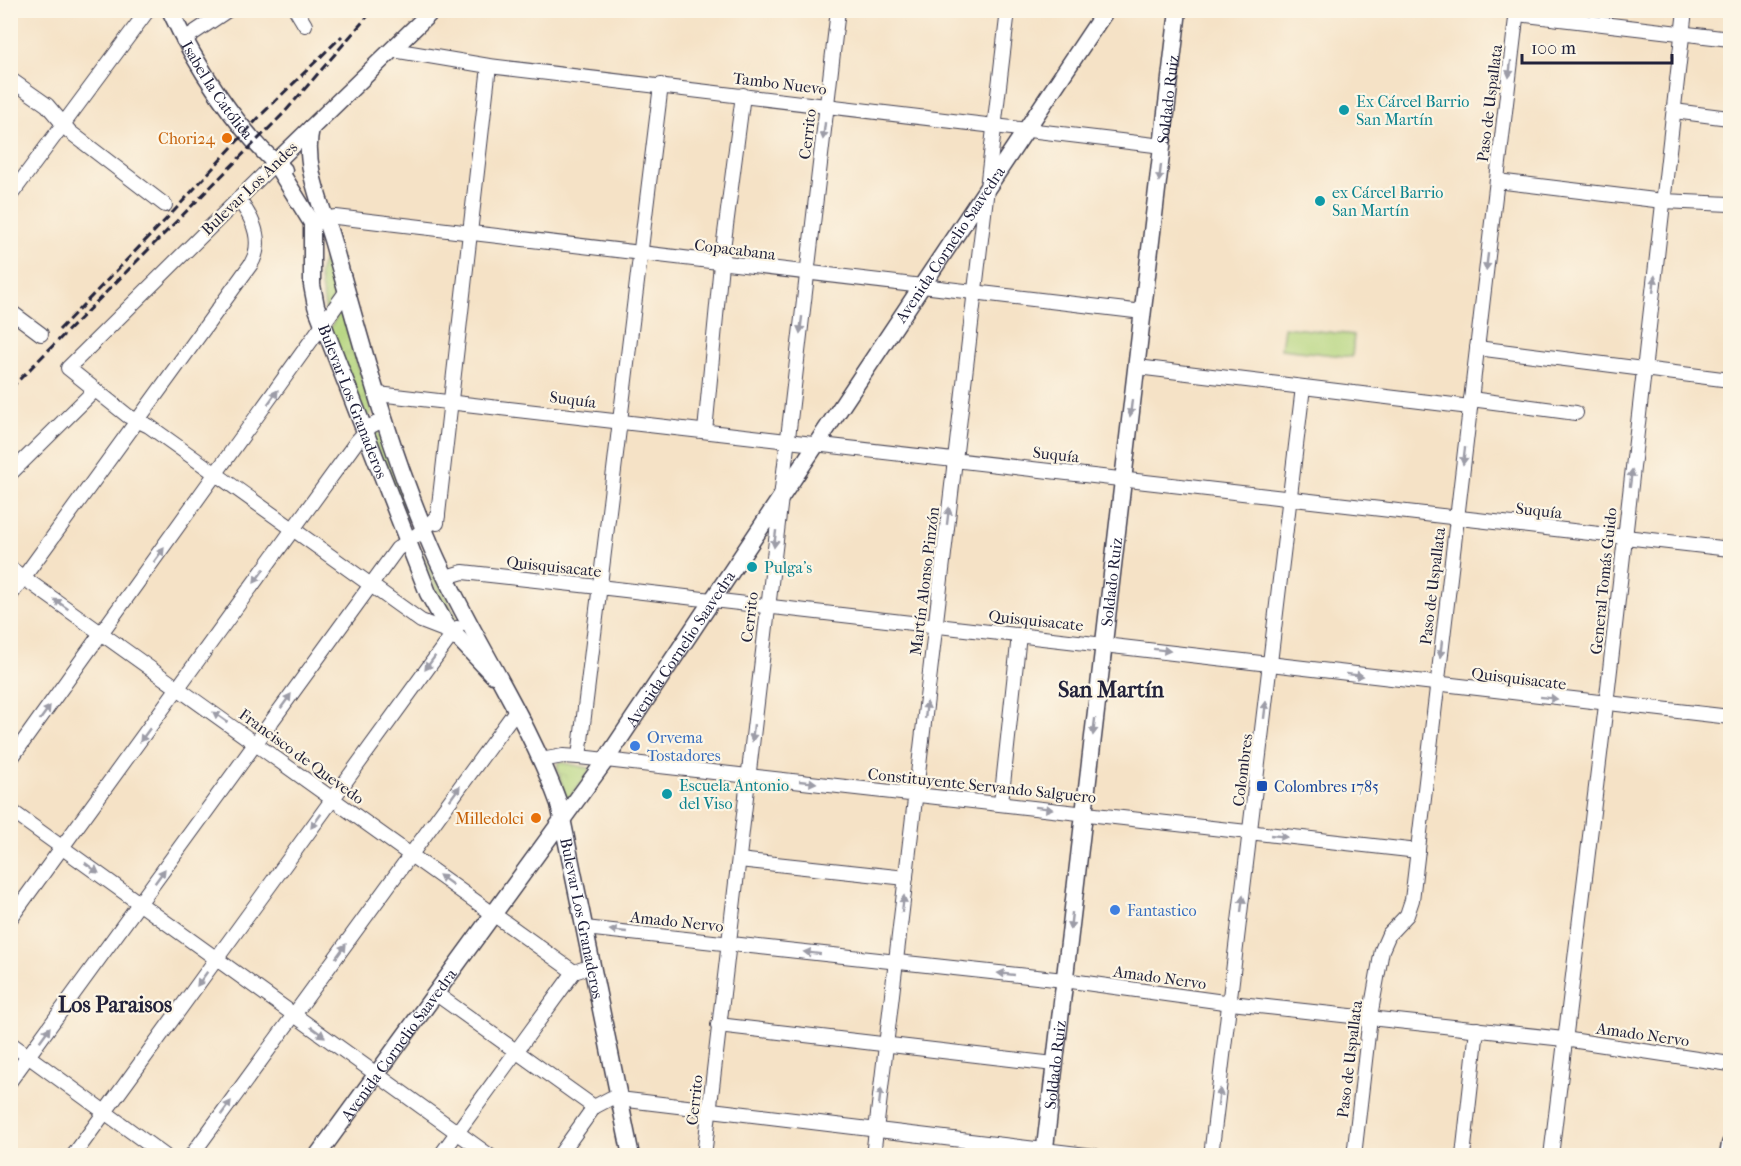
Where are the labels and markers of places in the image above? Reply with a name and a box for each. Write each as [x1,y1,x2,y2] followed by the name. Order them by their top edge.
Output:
[1356,92,1469,129] place label: Ex Cárcel Barrio San Martín
[1337,103,1351,117] marker: Ex Cárcel Barrio San Martín
[158,129,216,148] place label: Chori24
[220,131,234,145] marker: Chori24
[1332,183,1443,220] place label: ex Cárcel Barrio San Martín
[1313,194,1327,208] marker: ex Cárcel Barrio San Martín
[764,558,812,577] place label: Pulga's
[745,560,759,574] marker: Pulga's
[647,728,721,765] place label: Orvema Tostadores
[628,739,642,753] marker: Orvema Tostadores
[679,776,789,813] place label: Escuela Antonio del Viso
[1274,777,1379,796] place label: Colombres 1785
[1255,779,1269,793] marker: Colombres 1785
[660,787,674,801] marker: Escuela Antonio del Viso
[455,809,524,828] place label: Milledolci
[529,811,543,825] marker: Milledolci
[1127,901,1197,920] place label: Fantastico
[1108,903,1122,917] marker: Fantastico

